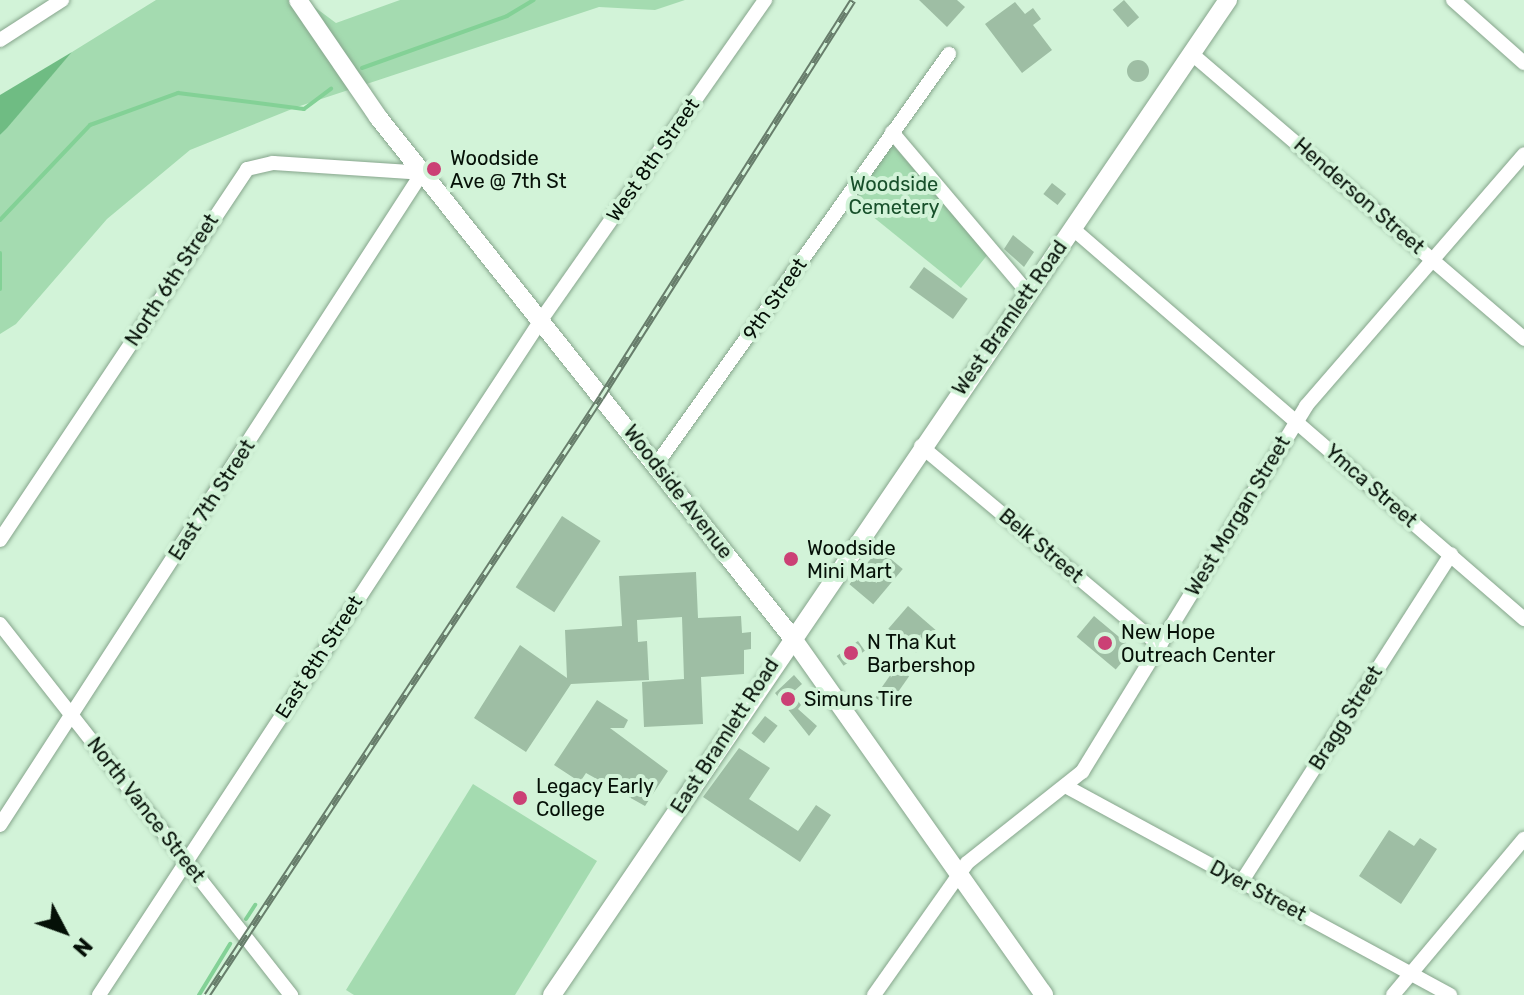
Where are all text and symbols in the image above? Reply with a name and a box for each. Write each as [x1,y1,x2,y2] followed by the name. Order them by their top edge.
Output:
[602,94,704,226] street label: West 8th Street
[1289,133,1429,259] street label: Henderson Street
[450,146,567,193] place label: Woodside Ave @ 7th St
[425,160,443,178] marker: Woodside Ave @ 7th St
[848,172,940,219] park label: Woodside Cemetery
[120,209,224,351] street label: North 6th Street
[948,236,1072,400] street label: West Bramlett Road
[738,253,812,345] street label: 9th Street
[618,420,738,564] street label: Woodside Avenue
[1181,432,1295,600] street label: West Morgan Street
[164,435,260,565] street label: East 7th Street
[1320,440,1422,532] street label: Ymca Street
[994,504,1088,588] street label: Belk Street
[807,536,896,583] place label: Woodside Mini Mart
[782,550,800,568] marker: Woodside Mini Mart
[270,591,368,723] street label: East 8th Street
[1121,620,1275,667] place label: New Hope Outreach Center
[867,630,975,677] place label: N Tha Kut Barbershop
[1096,634,1114,652] marker: New Hope Outreach Center
[842,644,860,662] marker: N Tha Kut Barbershop
[666,654,784,818] street label: East Bramlett Road
[1304,661,1388,775] street label: Bragg Street
[804,687,913,711] place label: Simuns Tire
[779,690,797,708] marker: Simuns Tire
[82,732,210,888] street label: North Vance Street
[536,774,655,821] place label: Legacy Early College
[511,789,529,807] marker: Legacy Early College
[1206,856,1310,926] street label: Dyer Street
[24,891,104,971] north arrow
[67,932,98,962] text: N

